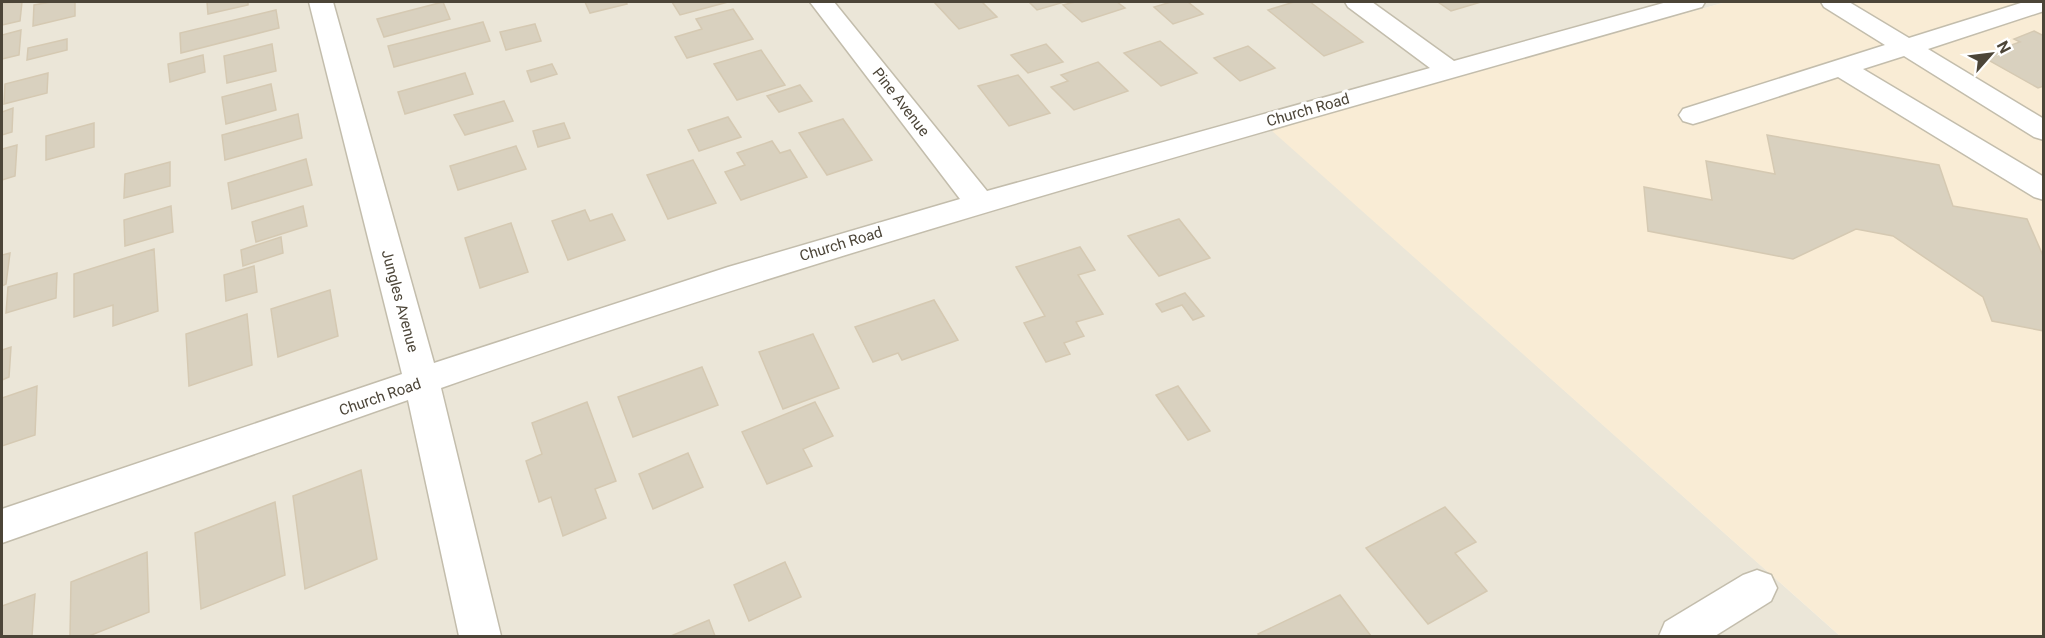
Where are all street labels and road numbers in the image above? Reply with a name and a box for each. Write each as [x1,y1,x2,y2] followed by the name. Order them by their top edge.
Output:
[869,64,933,140] street label: Pine Avenue
[1264,90,1352,130] street label: Church Road
[797,223,885,265] street label: Church Road
[378,248,422,354] street label: Jungles Avenue
[337,375,423,419] street label: Church Road

